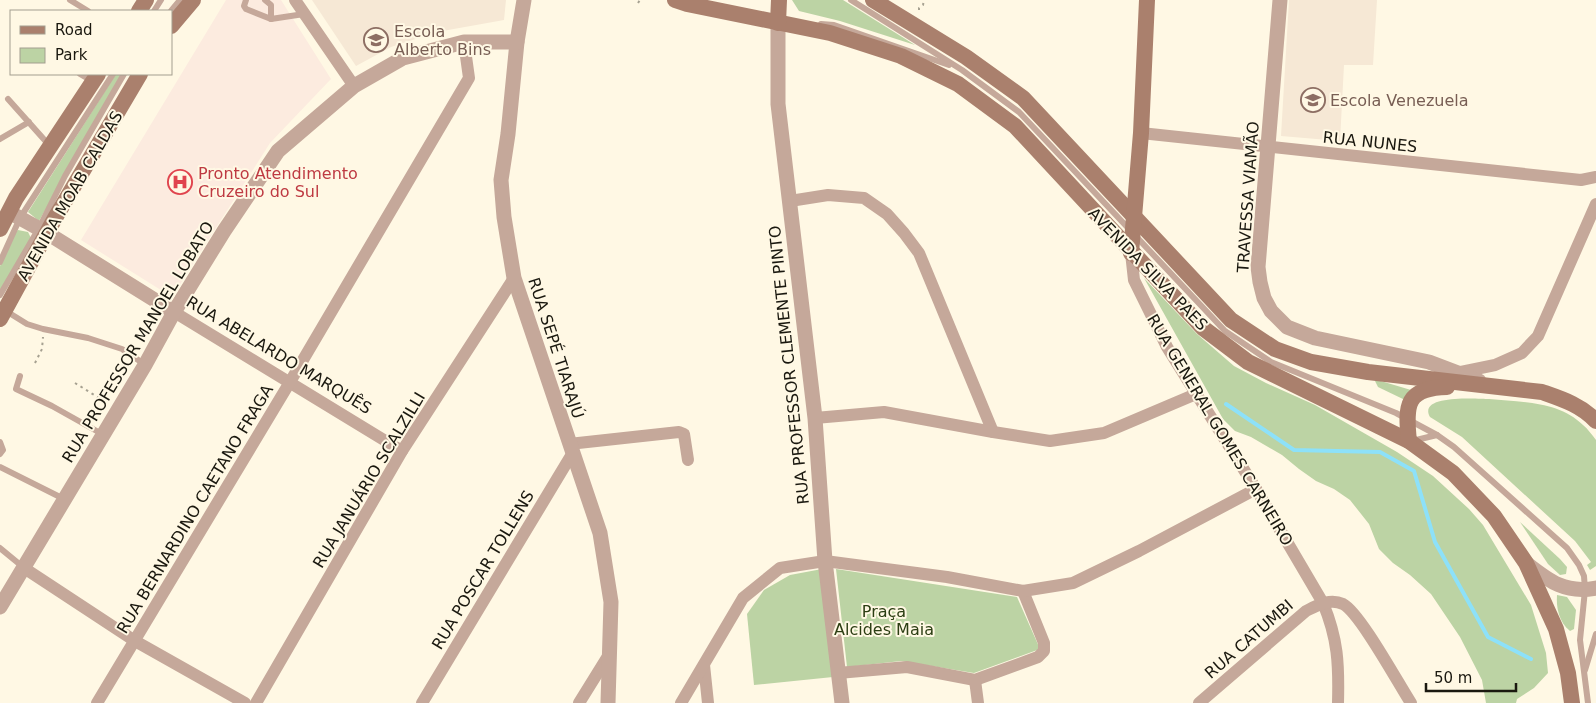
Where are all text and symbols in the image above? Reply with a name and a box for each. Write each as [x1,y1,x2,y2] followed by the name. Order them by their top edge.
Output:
[10,10,172,75] legend
[55,21,93,39] text: Road
[394,22,491,59] place label: Escola Alberto Bins
[363,27,389,53] school or university icon: Escola Alberto Bins
[55,46,88,64] text: Park
[1300,87,1326,113] school or university icon: Escola Venezuela
[1330,91,1469,110] place label: Escola Venezuela
[14,108,126,284] street label: AVENIDA MOAB CALDAS
[1233,121,1263,274] street label: TRAVESSA VIAMÃO
[1322,128,1418,156] street label: RUA NUNES
[198,164,358,201] place label: Pronto Atendimento Cruzeiro do Sul
[167,169,193,195] hospital icon: Pronto Atendimento Cruzeiro do Sul
[1084,204,1212,334] street label: AVENIDA SILVA PAES
[58,218,218,466] street label: RUA PROFESSOR MANOEL LOBATO
[765,225,813,505] street label: RUA PROFESSOR CLEMENTE PINTO
[524,275,588,421] street label: RUA SEPÉ TIARAJÚ
[183,292,375,418] street label: RUA ABELARDO MARQUÊS
[1143,311,1297,549] street label: RUA GENERAL GOMES CARNEIRO
[113,381,277,637] street label: RUA BERNARDINO CAETANO FRAGA
[309,389,429,571] street label: RUA JANUÁRIO SCALZILLI
[428,487,538,653] street label: RUA POSCAR TOLLENS
[1201,596,1297,682] street label: RUA CATUMBI
[834,602,934,639] park label: Praça Alcides Maia
[1426,660,1516,692] scale bar
[1434,669,1472,687] text: 50 m

